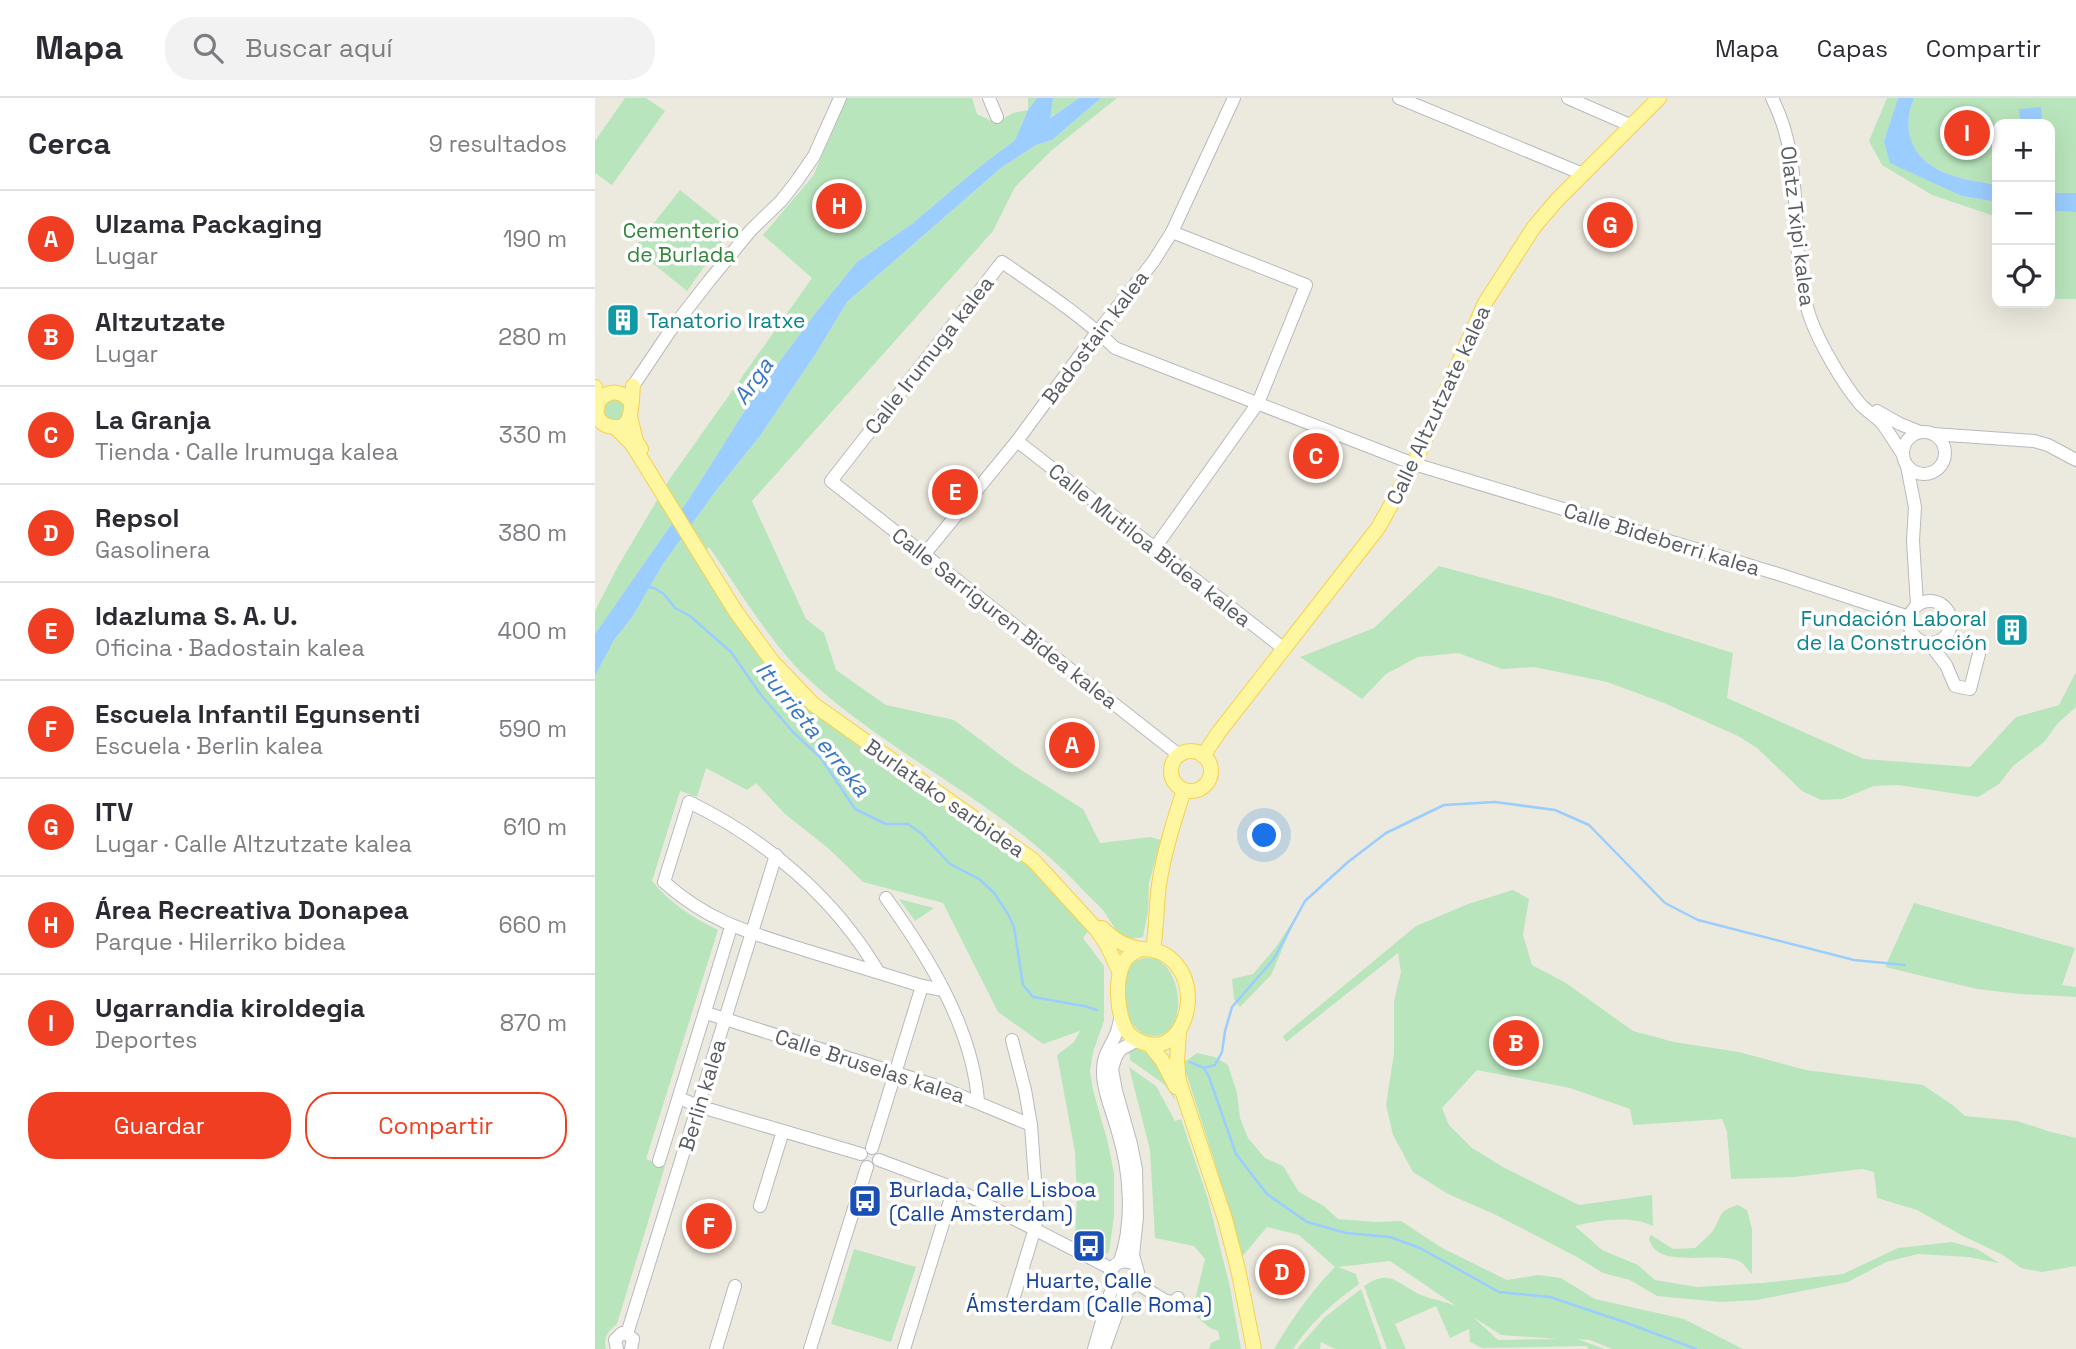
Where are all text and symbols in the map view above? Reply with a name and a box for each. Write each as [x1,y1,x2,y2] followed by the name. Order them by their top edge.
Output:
[165,17,655,80] search box
[35,27,123,69] text: Mapa
[189,29,227,67] icon: search
[245,31,393,65] text: Buscar aquí
[1715,33,1779,64] text: Mapa
[1817,33,1888,64] text: Capas
[1926,33,2041,64] text: Compartir
[1944,107,1990,159] pin: I
[1992,119,2055,308] map controls
[1992,119,2055,182] button: +
[28,124,111,163] text: Cerca
[429,129,567,159] text: 9 resultados
[1775,144,1821,308] street label: Olatz Txipi kalea
[816,180,862,232] pin: H
[1992,182,2055,245] button: −
[1587,199,1633,251] pin: G
[95,207,322,241] text: Ulzama Packaging
[623,217,739,268] park label: Cementerio de Burlada
[44,224,58,254] text: A
[503,224,567,254] text: 190 m
[95,241,158,271] text: Lugar
[1992,245,2055,308] button: locate
[1036,265,1154,409] street label: Badostain kalea
[859,270,999,440] street label: Calle Irumuga kalea
[604,301,642,339] building icon: Tanatorio Iratxe
[1380,301,1496,509] street label: Calle Altzutzate kalea
[95,305,226,339] text: Altzutzate
[647,307,806,334] place label: Tanatorio Iratxe
[43,322,59,352] text: B
[498,322,567,352] text: 280 m
[95,339,158,369] text: Lugar
[726,351,780,410] water label: Arga
[95,403,211,437] text: La Granja
[44,420,58,450] text: C
[499,420,567,450] text: 330 m
[1293,430,1339,482] pin: C
[95,437,398,467] text: Tienda · Calle Irumuga kalea
[1043,457,1257,633] street label: Calle Mutiloa Bidea kalea
[932,466,978,518] pin: E
[1561,496,1763,582] street label: Calle Bideberri kalea
[95,501,179,535] text: Repsol
[43,518,59,548] text: D
[498,518,567,548] text: 380 m
[887,521,1123,715] street label: Calle Sarriguren Bidea kalea
[95,535,210,565] text: Gasolinera
[95,599,298,633] text: Idazluma S. A. U.
[1796,605,1987,656] place label: Fundación Laboral de la Construcción
[1993,611,2031,649] building icon: Fundación Laboral de la Construcción
[45,616,57,646] text: E
[497,616,567,646] text: 400 m
[95,633,365,663] text: Oficina · Badostain kalea
[749,655,877,803] water label: Iturrieta erreka
[95,697,421,731] text: Escuela Infantil Egunsenti
[45,714,57,744] text: F
[499,714,567,744] text: 590 m
[1049,719,1095,771] pin: A
[95,731,323,761] text: Escuela · Berlin kalea
[860,733,1030,863] street label: Burlatako sarbidea
[95,795,133,829] text: ITV
[43,812,59,842] text: G
[503,812,567,842] text: 610 m
[1247,818,1281,852] your location
[95,829,412,859] text: Lugar · Calle Altzutzate kalea
[95,893,409,927] text: Área Recreativa Donapea
[43,910,59,940] text: H
[498,910,567,940] text: 660 m
[95,927,346,957] text: Parque · Hilerriko bidea
[95,991,365,1025] text: Ugarrandia kiroldegia
[48,1008,54,1038] text: I
[500,1008,567,1038] text: 870 m
[1493,1017,1539,1069] pin: B
[772,1023,968,1109] street label: Calle Bruselas kalea
[95,1025,197,1055] text: Deportes
[672,1036,732,1154] street label: Berlin kalea
[28,1092,291,1159] button: Guardar
[305,1092,567,1159] button: Compartir
[889,1176,1096,1227] place label: Burlada, Calle Lisboa (Calle Amsterdam)
[846,1182,884,1220] bus stop icon: Burlada, Calle Lisboa (Calle Amsterdam)
[686,1200,732,1252] pin: F
[1070,1227,1108,1265] bus stop icon: Huarte, Calle Ámsterdam (Calle Roma)
[1259,1246,1305,1298] pin: D
[966,1267,1212,1318] place label: Huarte, Calle Ámsterdam (Calle Roma)

